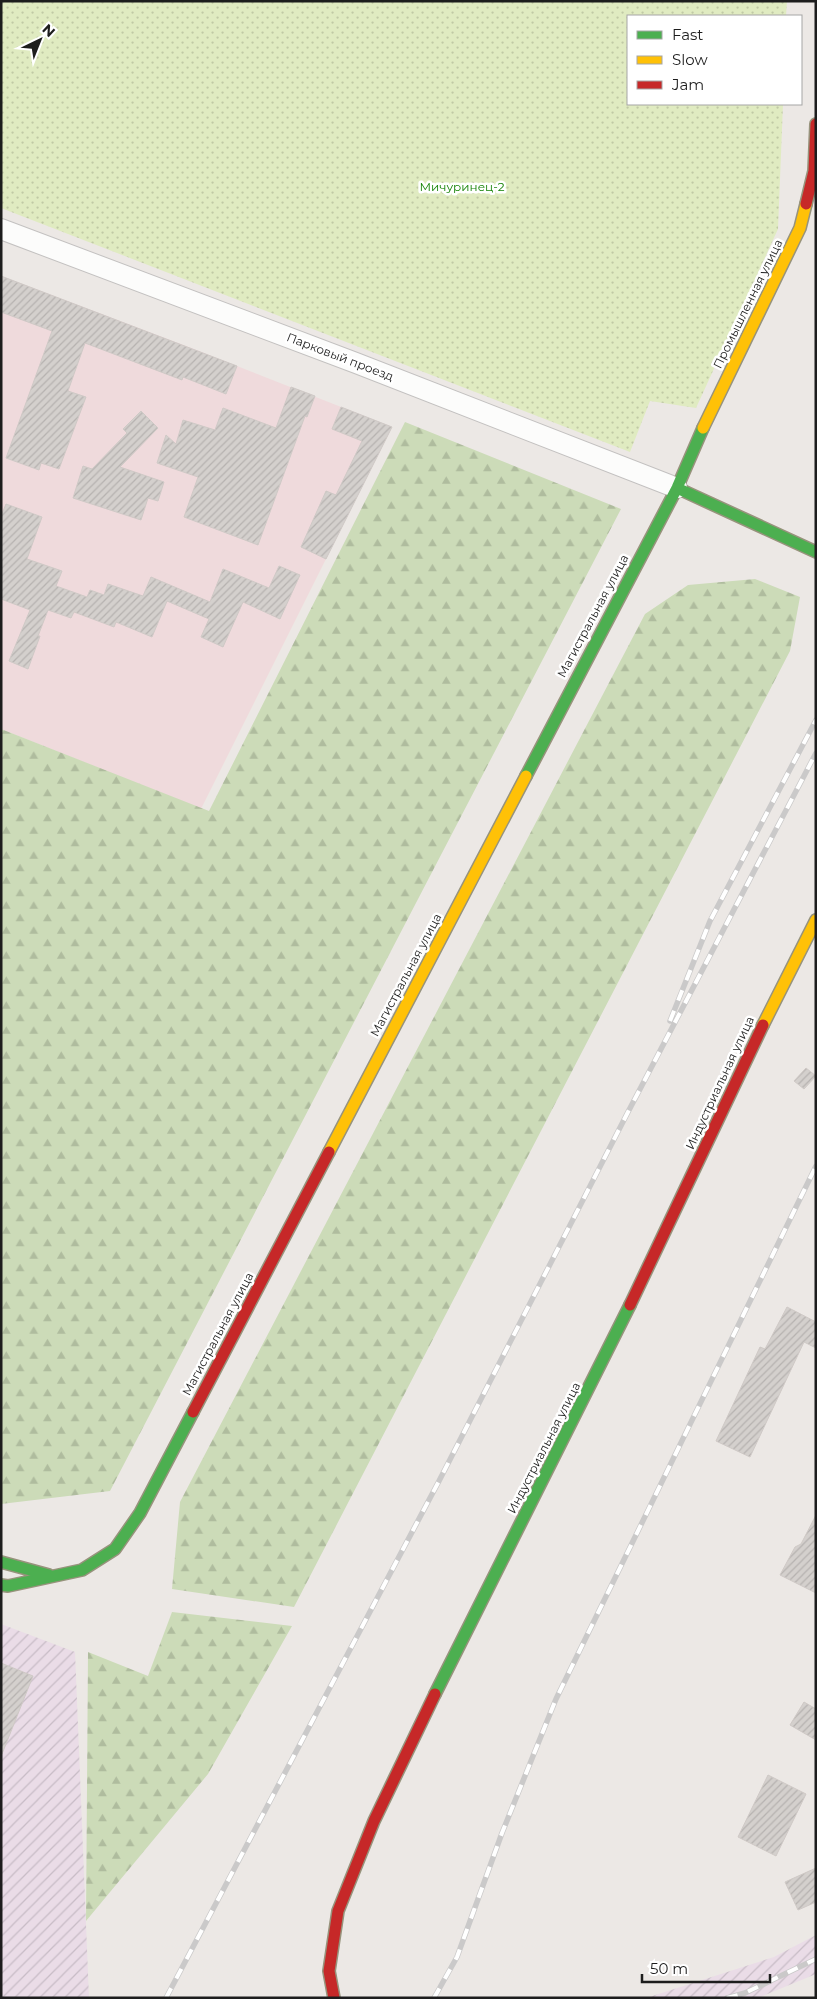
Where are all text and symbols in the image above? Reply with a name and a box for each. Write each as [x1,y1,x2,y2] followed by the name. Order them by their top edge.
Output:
[15,15,65,65] north arrow
[627,15,802,105] legend
[39,20,59,41] text: N
[672,25,703,44] text: Fast
[672,50,708,69] text: Slow
[671,75,704,94] text: Jam
[419,179,505,194] park label: Мичуринец-2
[710,237,785,371] street label: Промышленная улица
[285,329,396,384] street label: Парковый проезд
[554,552,631,680] street label: Магистральная улица
[367,911,444,1039] street label: Магистральная улица
[682,1014,757,1152] street label: Индустриальная улица
[179,1270,256,1398] street label: Магистральная улица
[504,1380,583,1516] street label: Индустриальная улица
[642,1952,770,1984] scale bar
[650,1959,688,1978] text: 50 m

